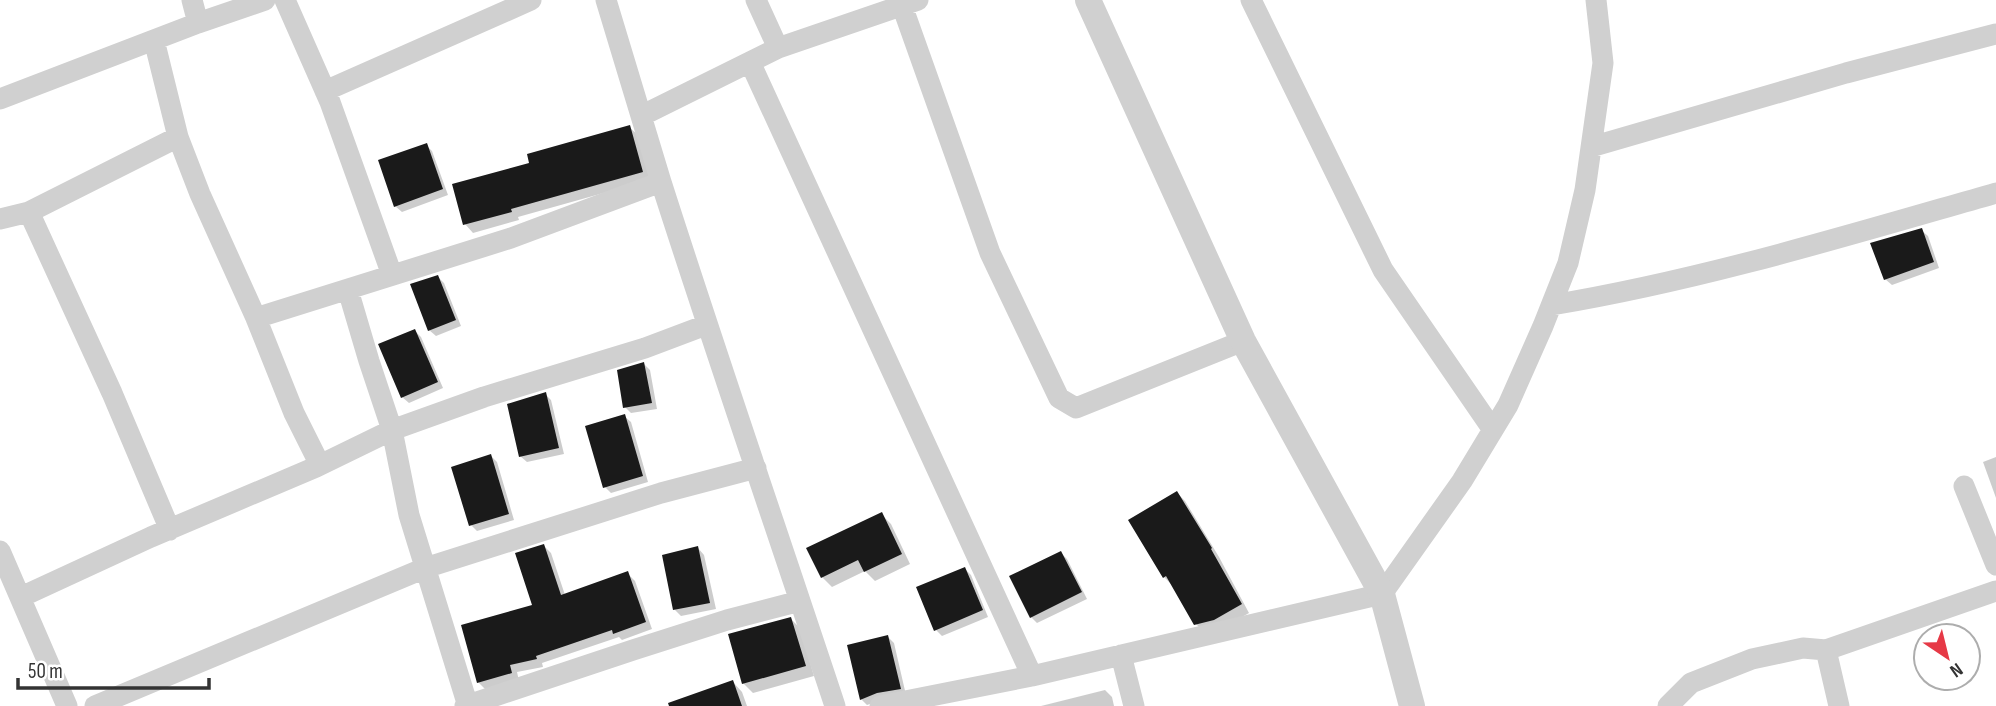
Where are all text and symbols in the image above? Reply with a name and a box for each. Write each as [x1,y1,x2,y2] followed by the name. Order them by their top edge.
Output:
[1912,622,1982,692] north arrow
[18,646,208,690] scale bar
[1945,657,1967,682] text: N
[28,659,63,684] text: 50 m

